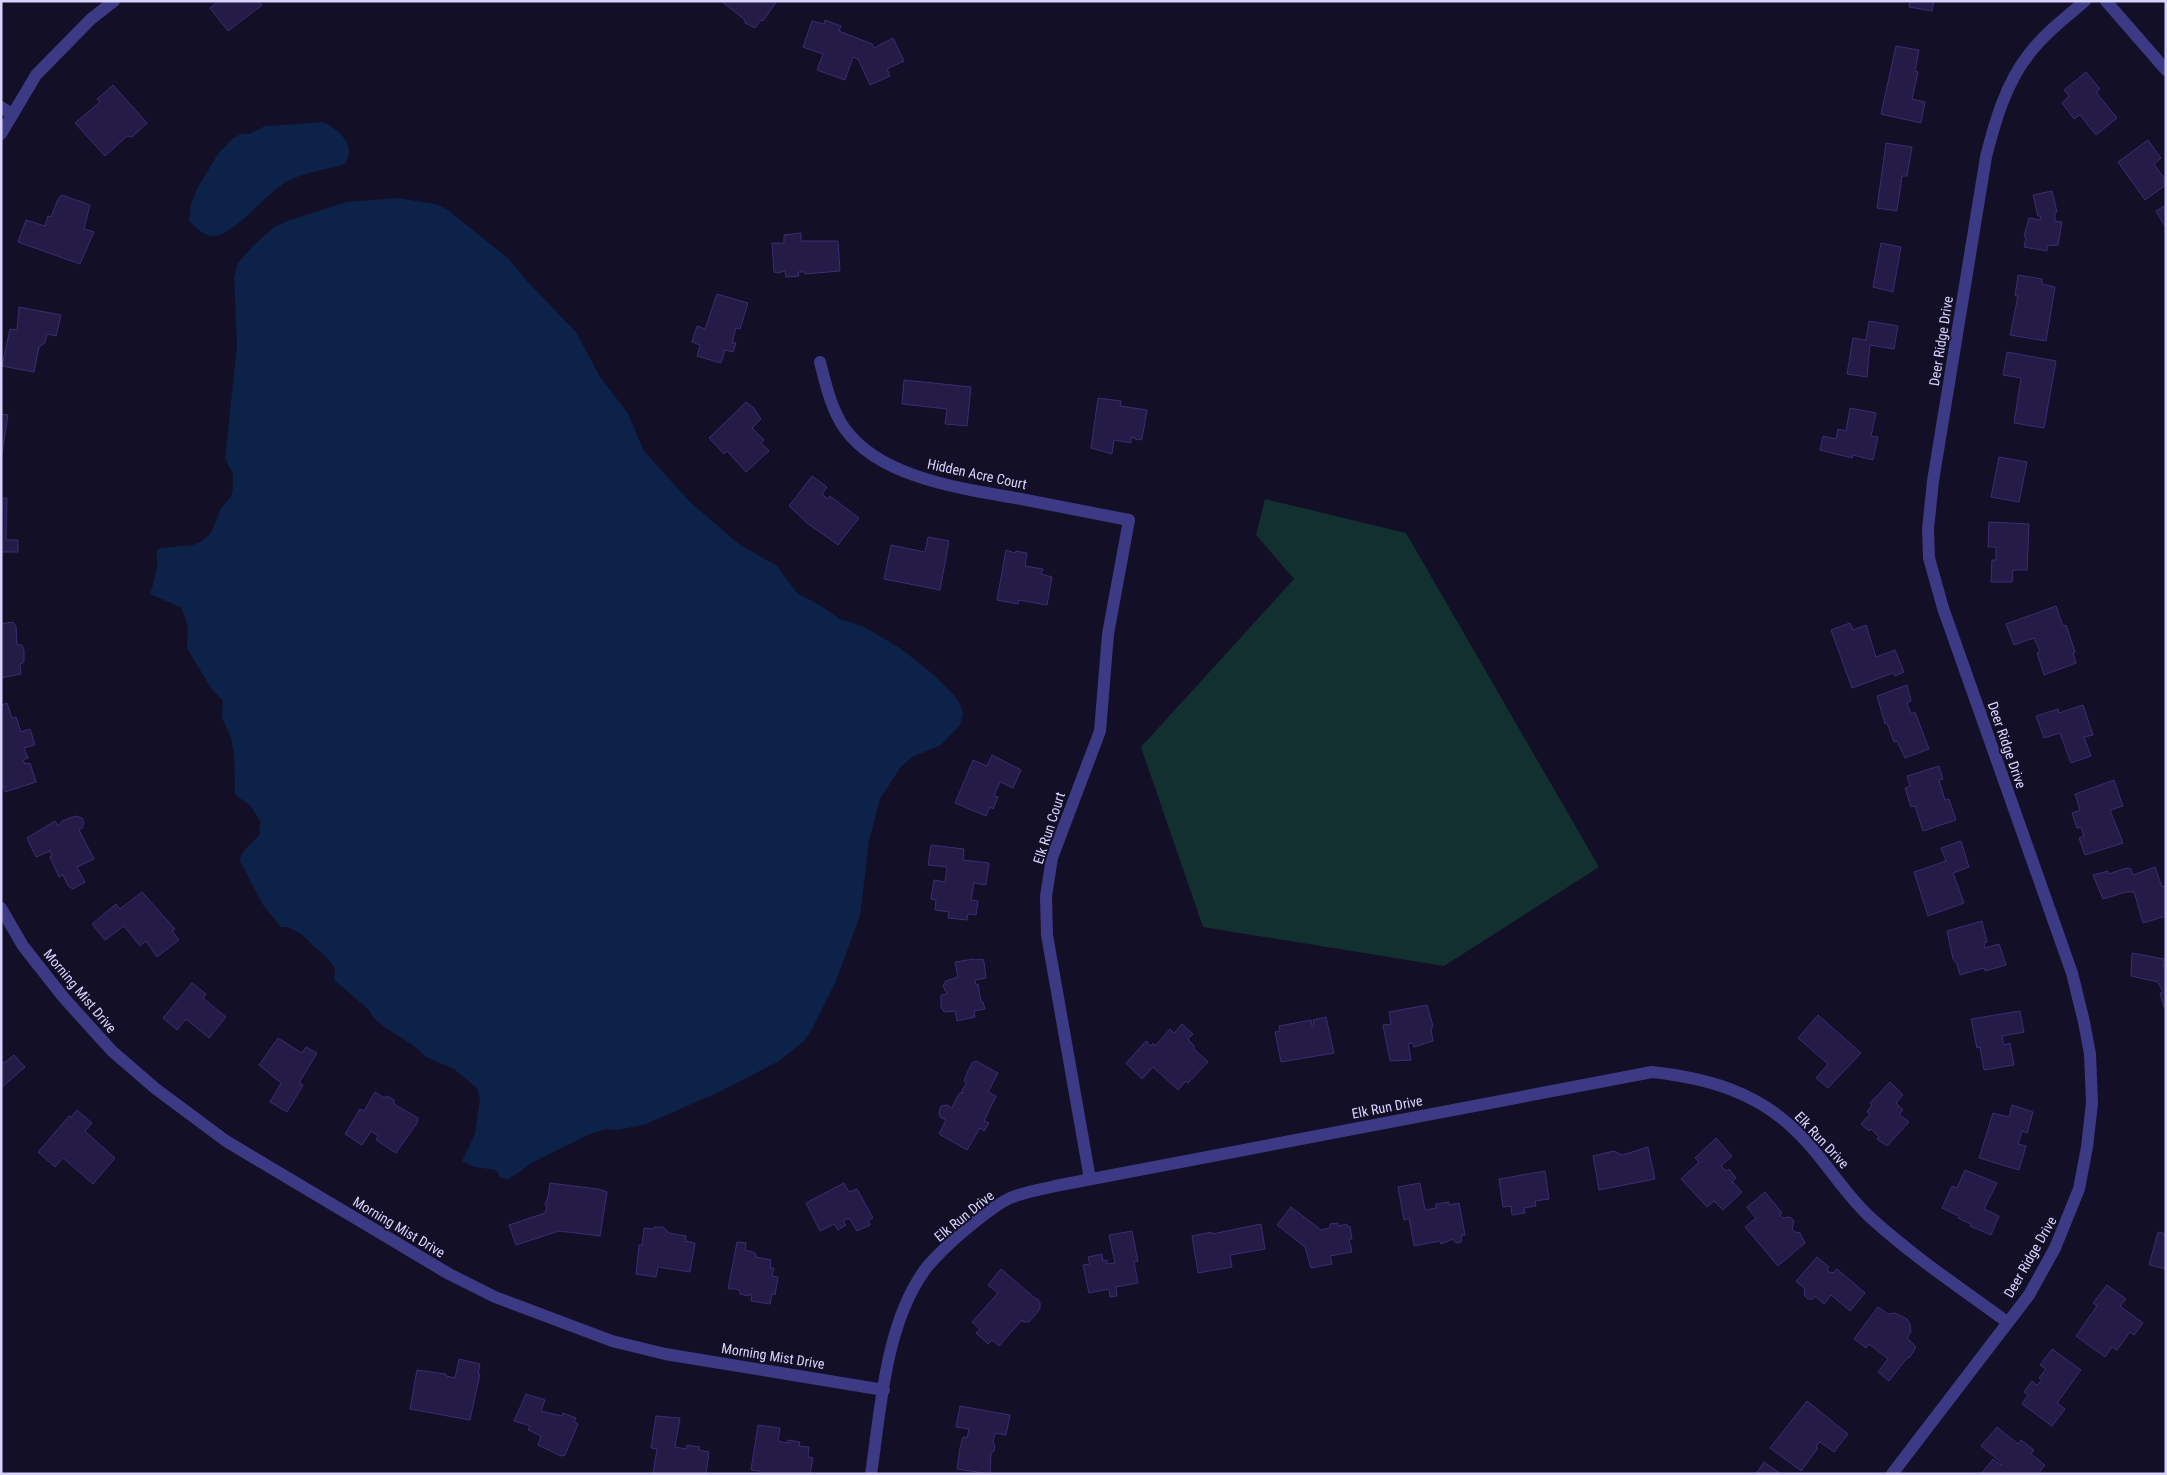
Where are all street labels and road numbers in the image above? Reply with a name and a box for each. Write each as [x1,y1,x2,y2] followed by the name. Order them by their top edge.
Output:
[1926,294,1956,387] street label: Deer Ridge Drive
[926,456,1028,492] street label: Hidden Acre Court
[1985,699,2029,791] street label: Deer Ridge Drive
[1030,790,1068,866] street label: Elk Run Court
[40,946,120,1036] street label: Morning Mist Drive
[1350,1092,1424,1122] street label: Elk Run Drive
[1792,1108,1853,1172] street label: Elk Run Drive
[931,1187,997,1245] street label: Elk Run Drive
[350,1193,448,1261] street label: Morning Mist Drive
[2000,1213,2060,1300] street label: Deer Ridge Drive
[720,1340,826,1372] street label: Morning Mist Drive

